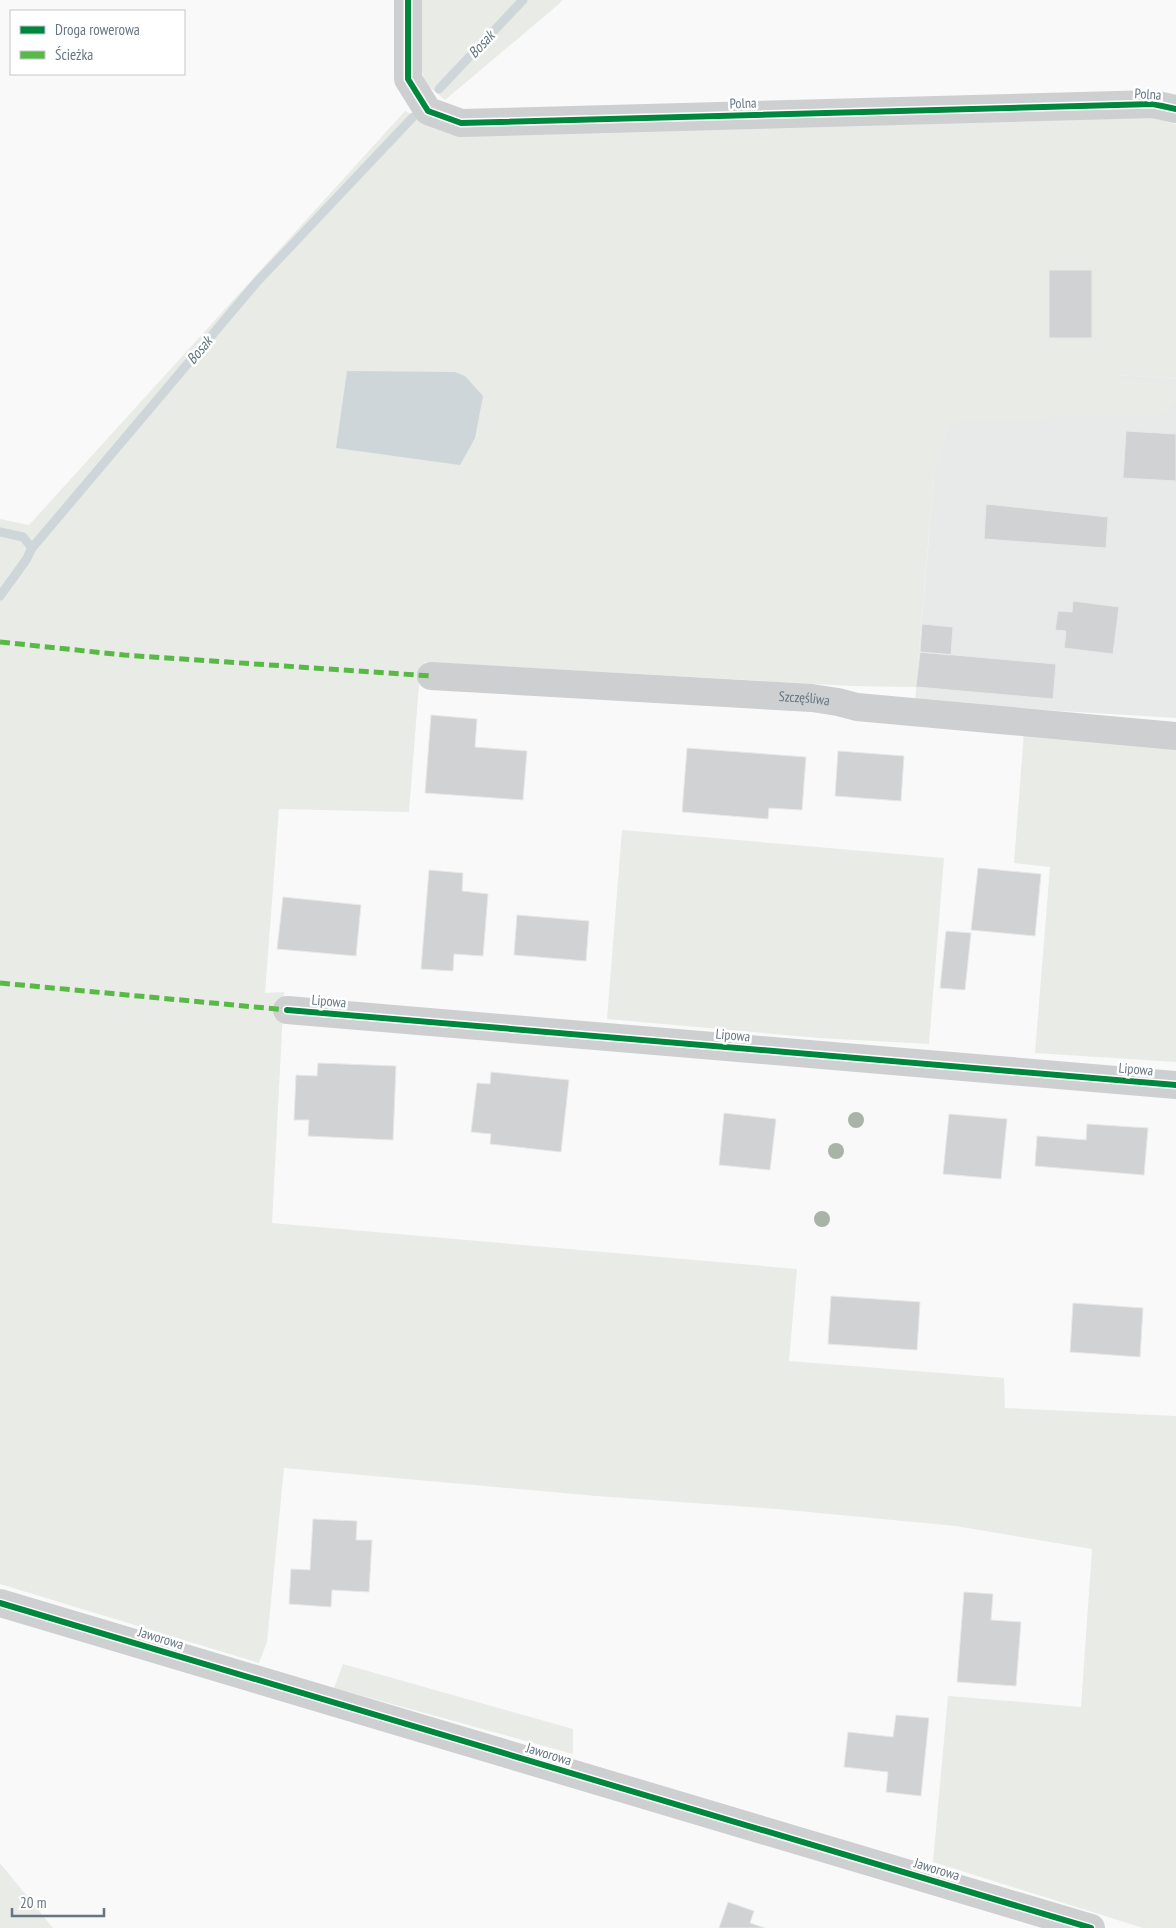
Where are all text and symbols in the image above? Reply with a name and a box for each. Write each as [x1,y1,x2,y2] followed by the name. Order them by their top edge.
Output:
[10,10,185,75] legend
[55,20,140,39] text: Droga rowerowa
[464,25,500,62] water label: Bosak
[55,45,93,64] text: Ścieżka
[1134,84,1162,104] street label: Polna
[729,94,757,112] street label: Polna
[182,331,217,368] water label: Bosak
[778,687,831,710] street label: Szczęśliwa
[311,991,347,1011] street label: Lipowa
[715,1025,751,1045] street label: Lipowa
[1118,1059,1154,1079] street label: Lipowa
[135,1622,186,1653] street label: Jaworowa
[523,1738,574,1769] street label: Jaworowa
[911,1853,962,1884] street label: Jaworowa
[12,1886,105,1918] scale bar
[20,1893,46,1912] text: 20 m

